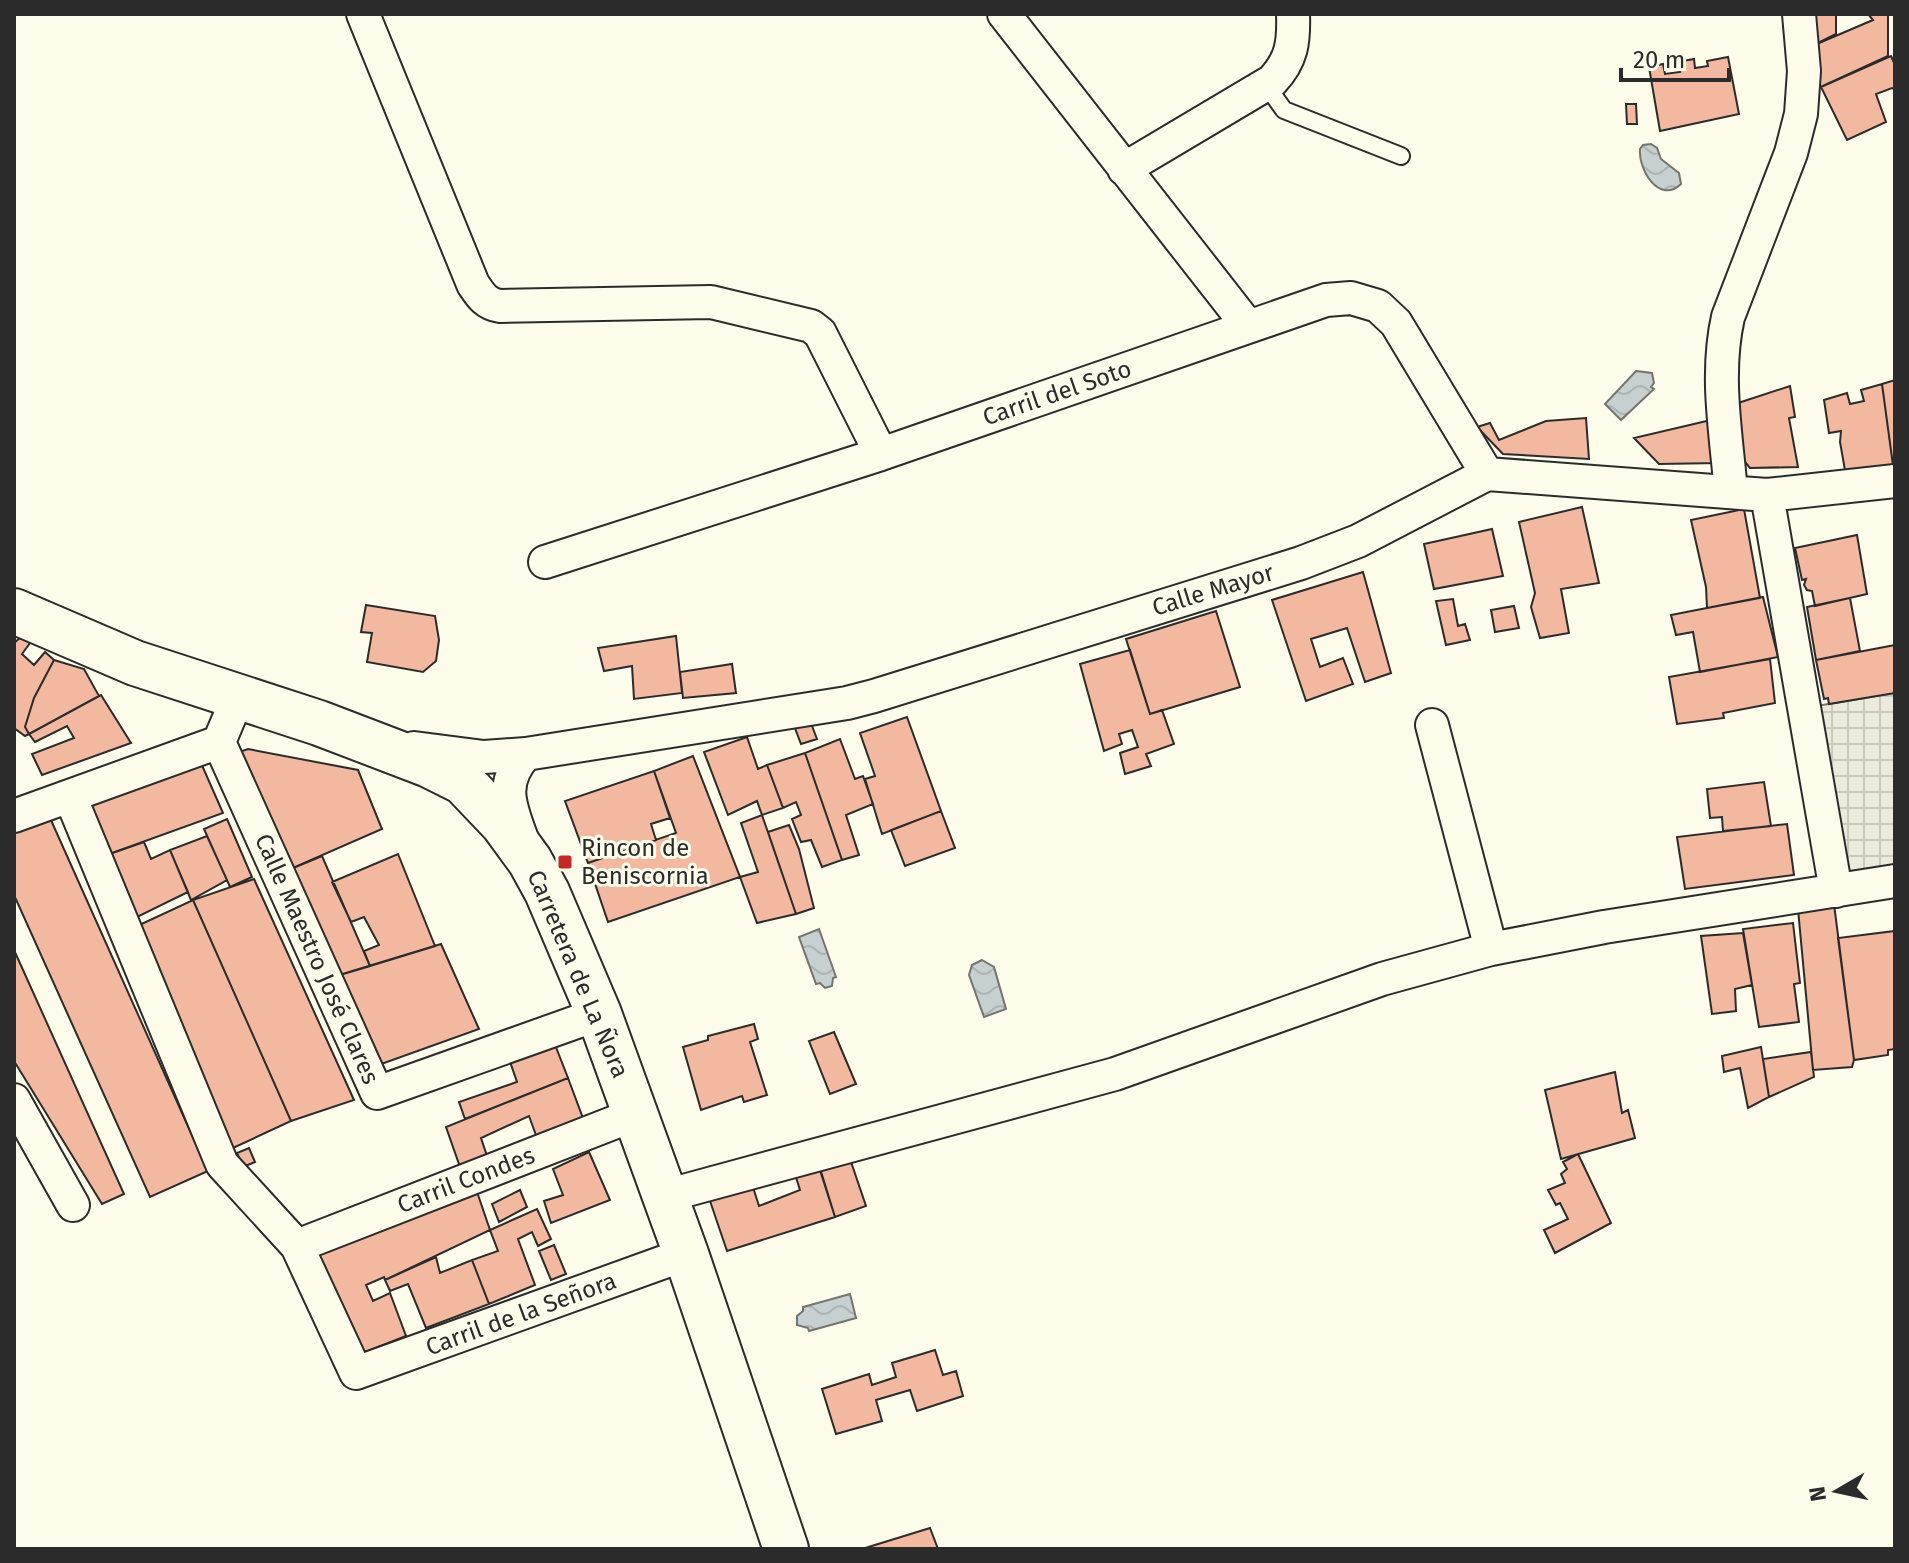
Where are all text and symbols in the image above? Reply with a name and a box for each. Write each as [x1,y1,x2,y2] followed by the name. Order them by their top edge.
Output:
[1621,32,1729,82] scale bar
[1633,46,1685,74] text: 20 m
[979,355,1135,431] street label: Carril del Soto
[1149,558,1278,622] street label: Calle Mayor
[249,830,385,1088] street label: Calle Maestro José Clares
[581,834,709,890] place label: Rincon de Beniscornia
[556,853,574,871] marker: Rincon de Beniscornia
[522,866,634,1082] street label: Carretera de La Ñora
[393,1141,539,1219] street label: Carril Condes
[422,1267,620,1361] street label: Carril de la Señora
[1797,1451,1877,1531] north arrow
[1803,1485,1832,1503] text: N

